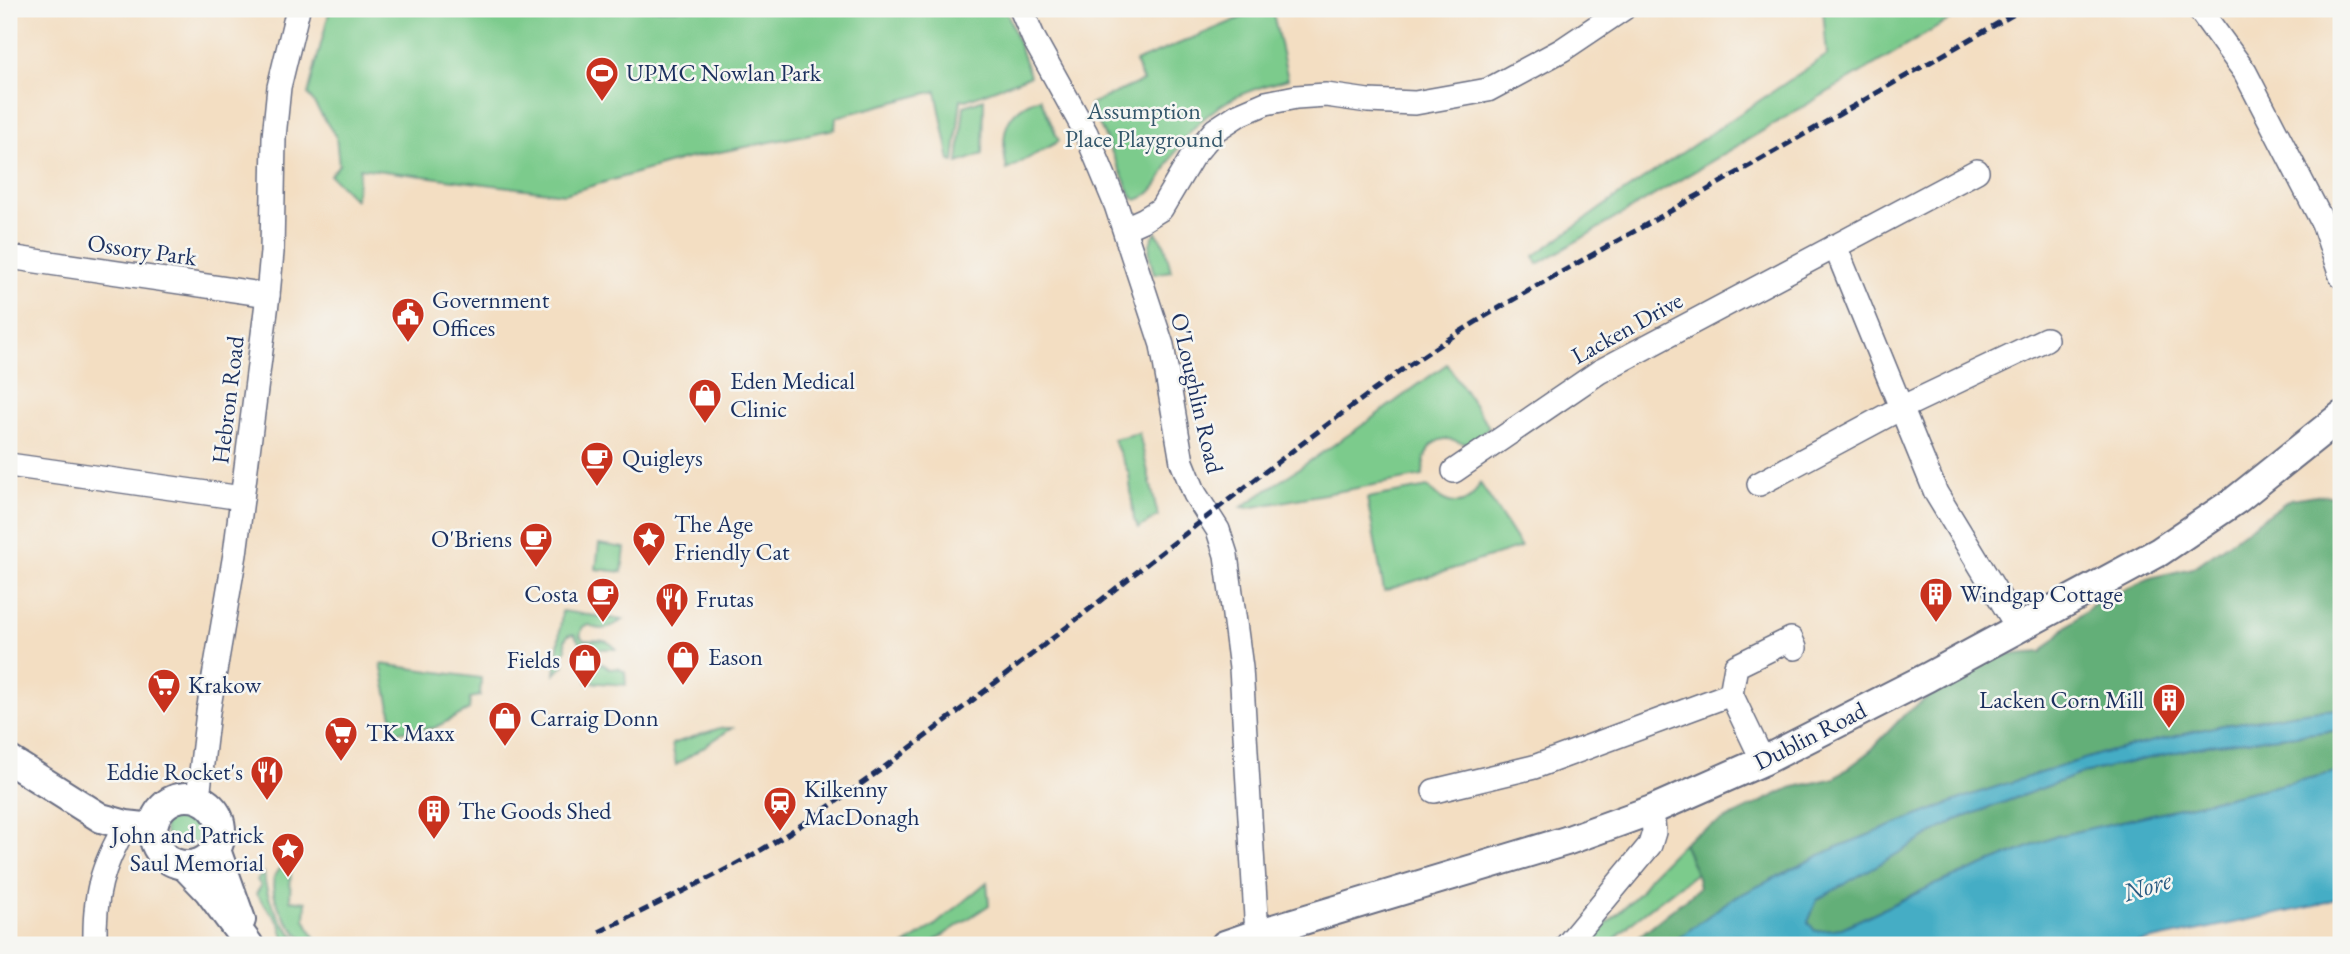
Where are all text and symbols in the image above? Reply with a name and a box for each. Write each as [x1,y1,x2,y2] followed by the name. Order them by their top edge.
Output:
[583,54,621,103] sports icon: UPMC Nowlan Park
[626,57,822,88] place label: UPMC Nowlan Park
[1065,95,1224,154] park label: Assumption Place Playground
[85,227,199,273] street label: Ossory Park
[432,284,550,343] place label: Government Offices
[1566,284,1688,371] street label: Lacken Drive
[389,295,427,344] public building icon: Government Offices
[1164,310,1231,477] street label: O'Loughlin Road
[204,333,251,466] street label: Hebron Road
[730,365,855,424] place label: Eden Medical Clinic
[686,376,724,425] shop icon: Eden Medical Clinic
[578,439,616,488] cafe icon: Quigleys
[622,442,703,473] place label: Quigleys
[674,508,790,567] place label: The Age Friendly Cat
[630,519,668,568] place icon: The Age Friendly Cat
[517,520,555,569] cafe icon: O'Briens
[431,523,512,554] place label: O'Briens
[584,575,622,624] cafe icon: Costa
[1917,575,1955,624] building icon: Windgap Cottage
[524,578,578,609] place label: Costa
[1960,578,2123,609] place label: Windgap Cottage
[653,580,691,629] restaurant icon: Frutas
[696,583,754,614] place label: Frutas
[664,638,702,687] shop icon: Eason
[566,641,604,690] shop icon: Fields
[708,641,763,672] place label: Eason
[507,644,560,675] place label: Fields
[145,666,183,715] supermarket icon: Krakow
[188,669,262,700] place label: Krakow
[2150,681,2188,730] building icon: Lacken Corn Mill
[1979,684,2144,715] place label: Lacken Corn Mill
[1748,694,1872,777] street label: Dublin Road
[486,699,524,748] shop icon: Carraig Donn
[530,702,659,733] place label: Carraig Donn
[322,714,360,763] supermarket icon: TK Maxx
[366,717,455,748] place label: TK Maxx
[248,753,286,802] restaurant icon: Eddie Rocket's
[106,756,243,787] place label: Eddie Rocket's
[804,773,920,832] place label: Kilkenny MacDonagh
[761,784,799,833] station icon: Kilkenny MacDonagh
[415,792,453,841] building icon: The Goods Shed
[458,795,612,826] place label: The Goods Shed
[109,819,265,878] place label: John and Patrick Saul Memorial
[269,830,307,879] place icon: John and Patrick Saul Memorial
[2118,862,2176,910] water label: Nore

